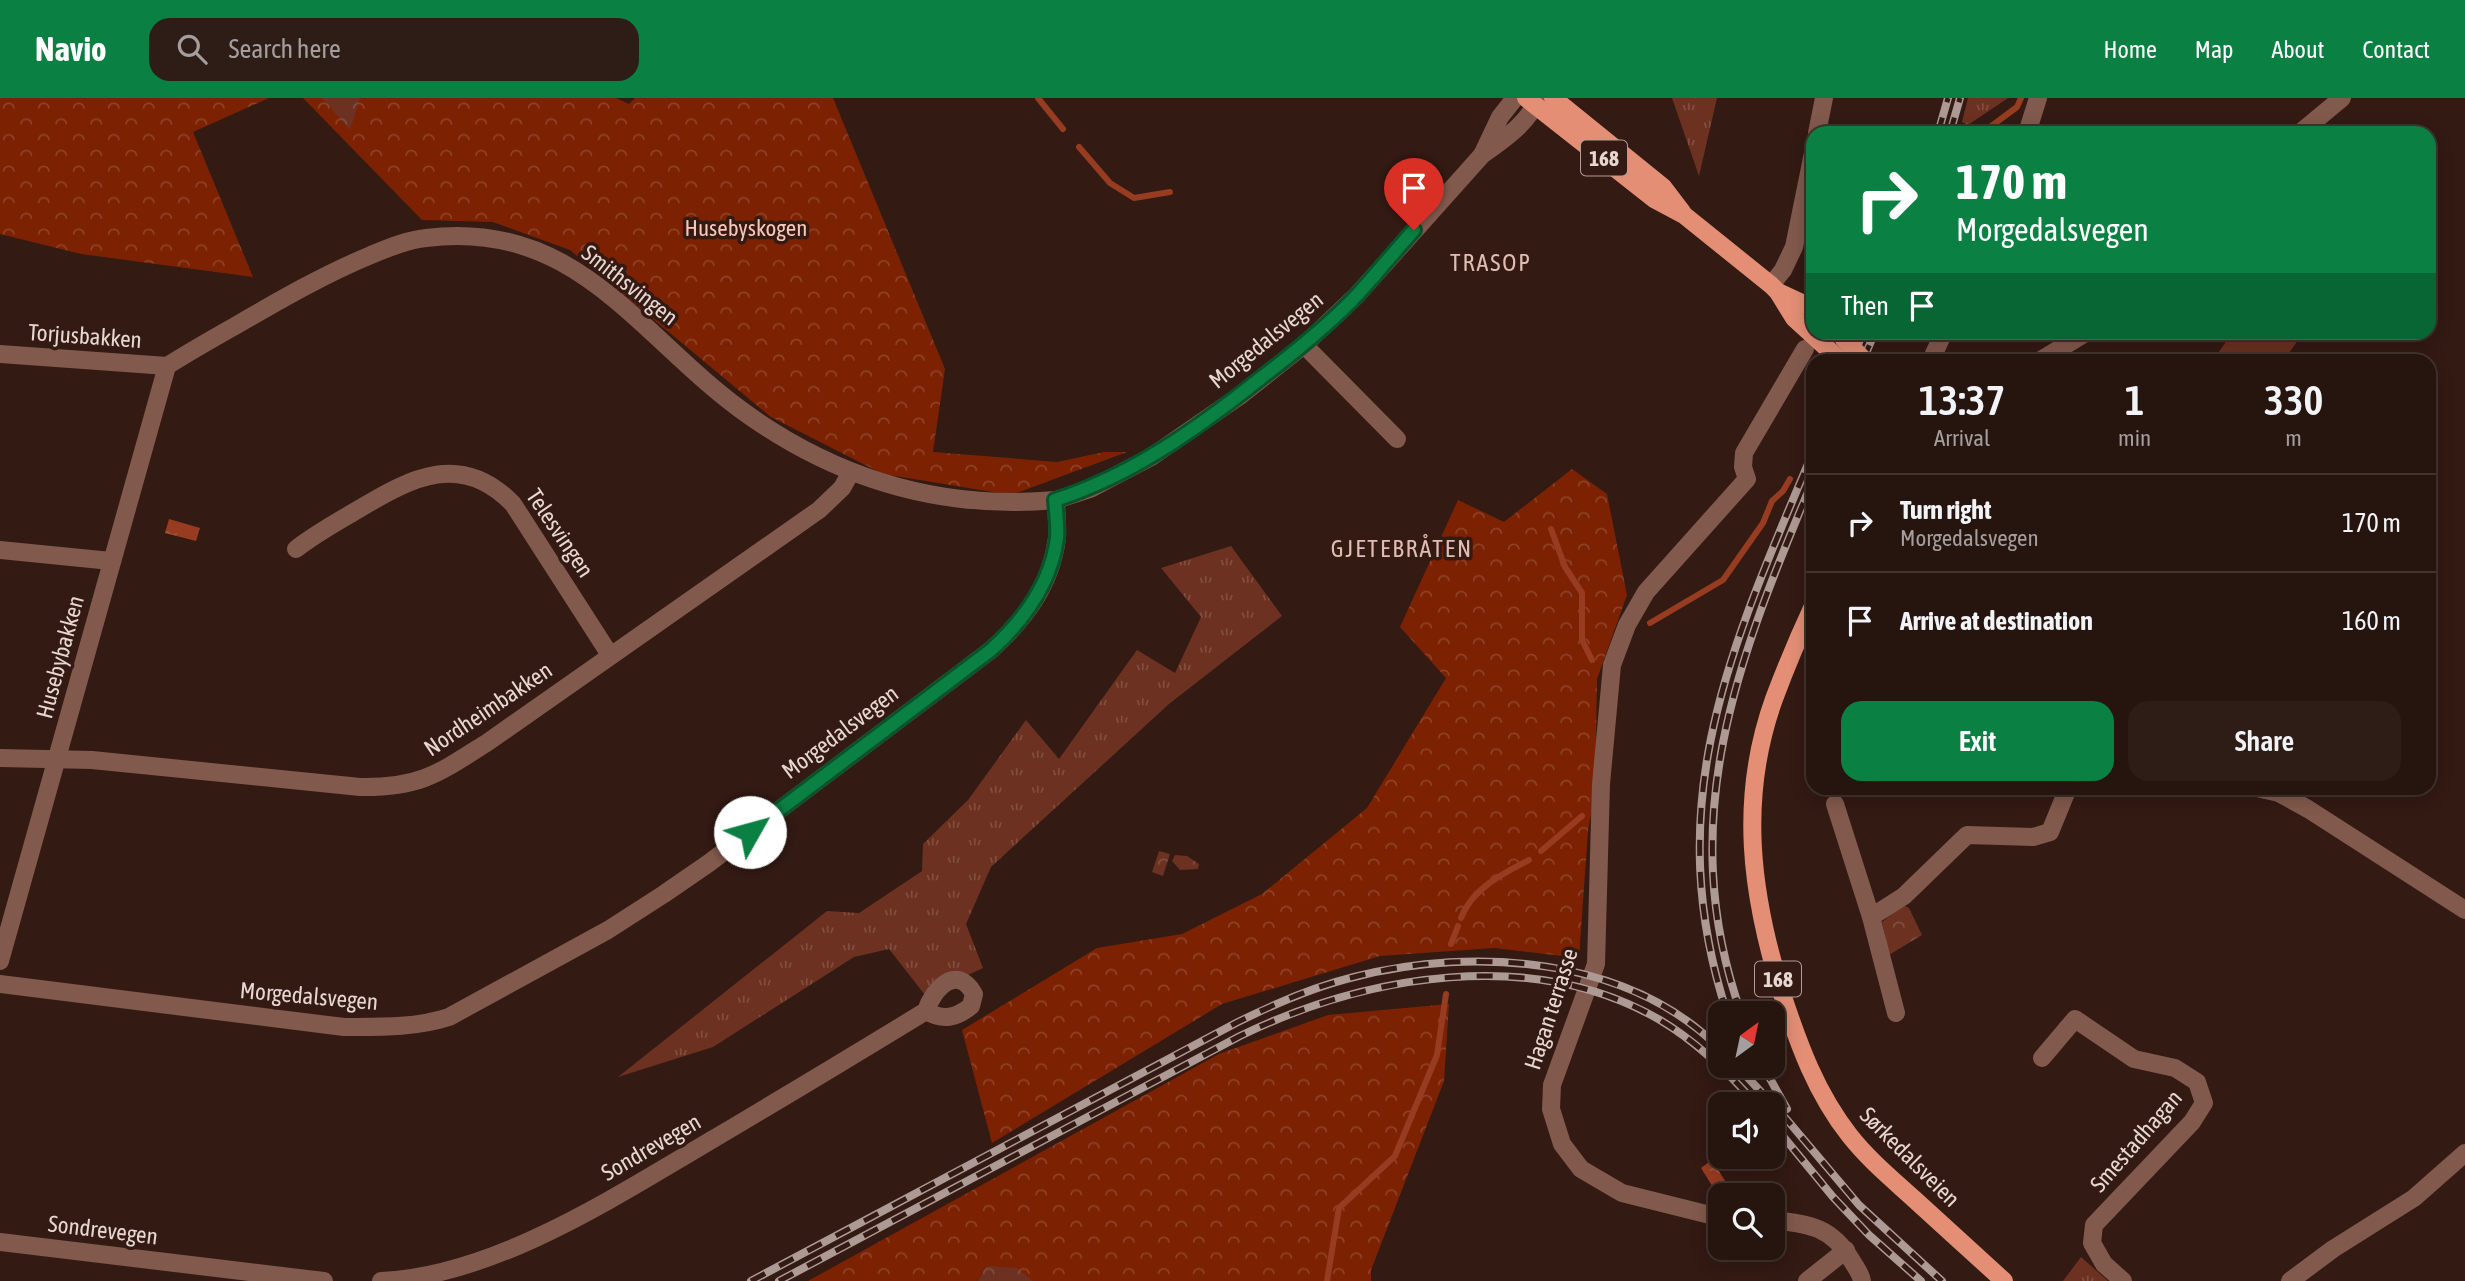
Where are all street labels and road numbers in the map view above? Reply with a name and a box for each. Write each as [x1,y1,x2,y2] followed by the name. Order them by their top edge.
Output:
[1581,140,1627,176] road number: 168
[577,240,683,330] street label: Smithsvingen
[1204,286,1328,394] street label: Morgedalsvegen
[27,319,143,353] street label: Torjusbakken
[521,484,599,582] street label: Telesvingen
[31,593,89,721] street label: Husebybakken
[419,657,557,761] street label: Nordheimbakken
[777,680,903,784] street label: Morgedalsvegen
[1519,945,1583,1073] street label: Hagan terrasse
[1755,962,1801,996] road number: 168
[239,977,379,1015] street label: Morgedalsvegen
[2085,1085,2187,1197] street label: Smestadhagan
[1855,1102,1965,1212] street label: Sørkedalsveien
[597,1108,705,1186] street label: Sondrevegen
[47,1210,159,1250] street label: Sondrevegen

